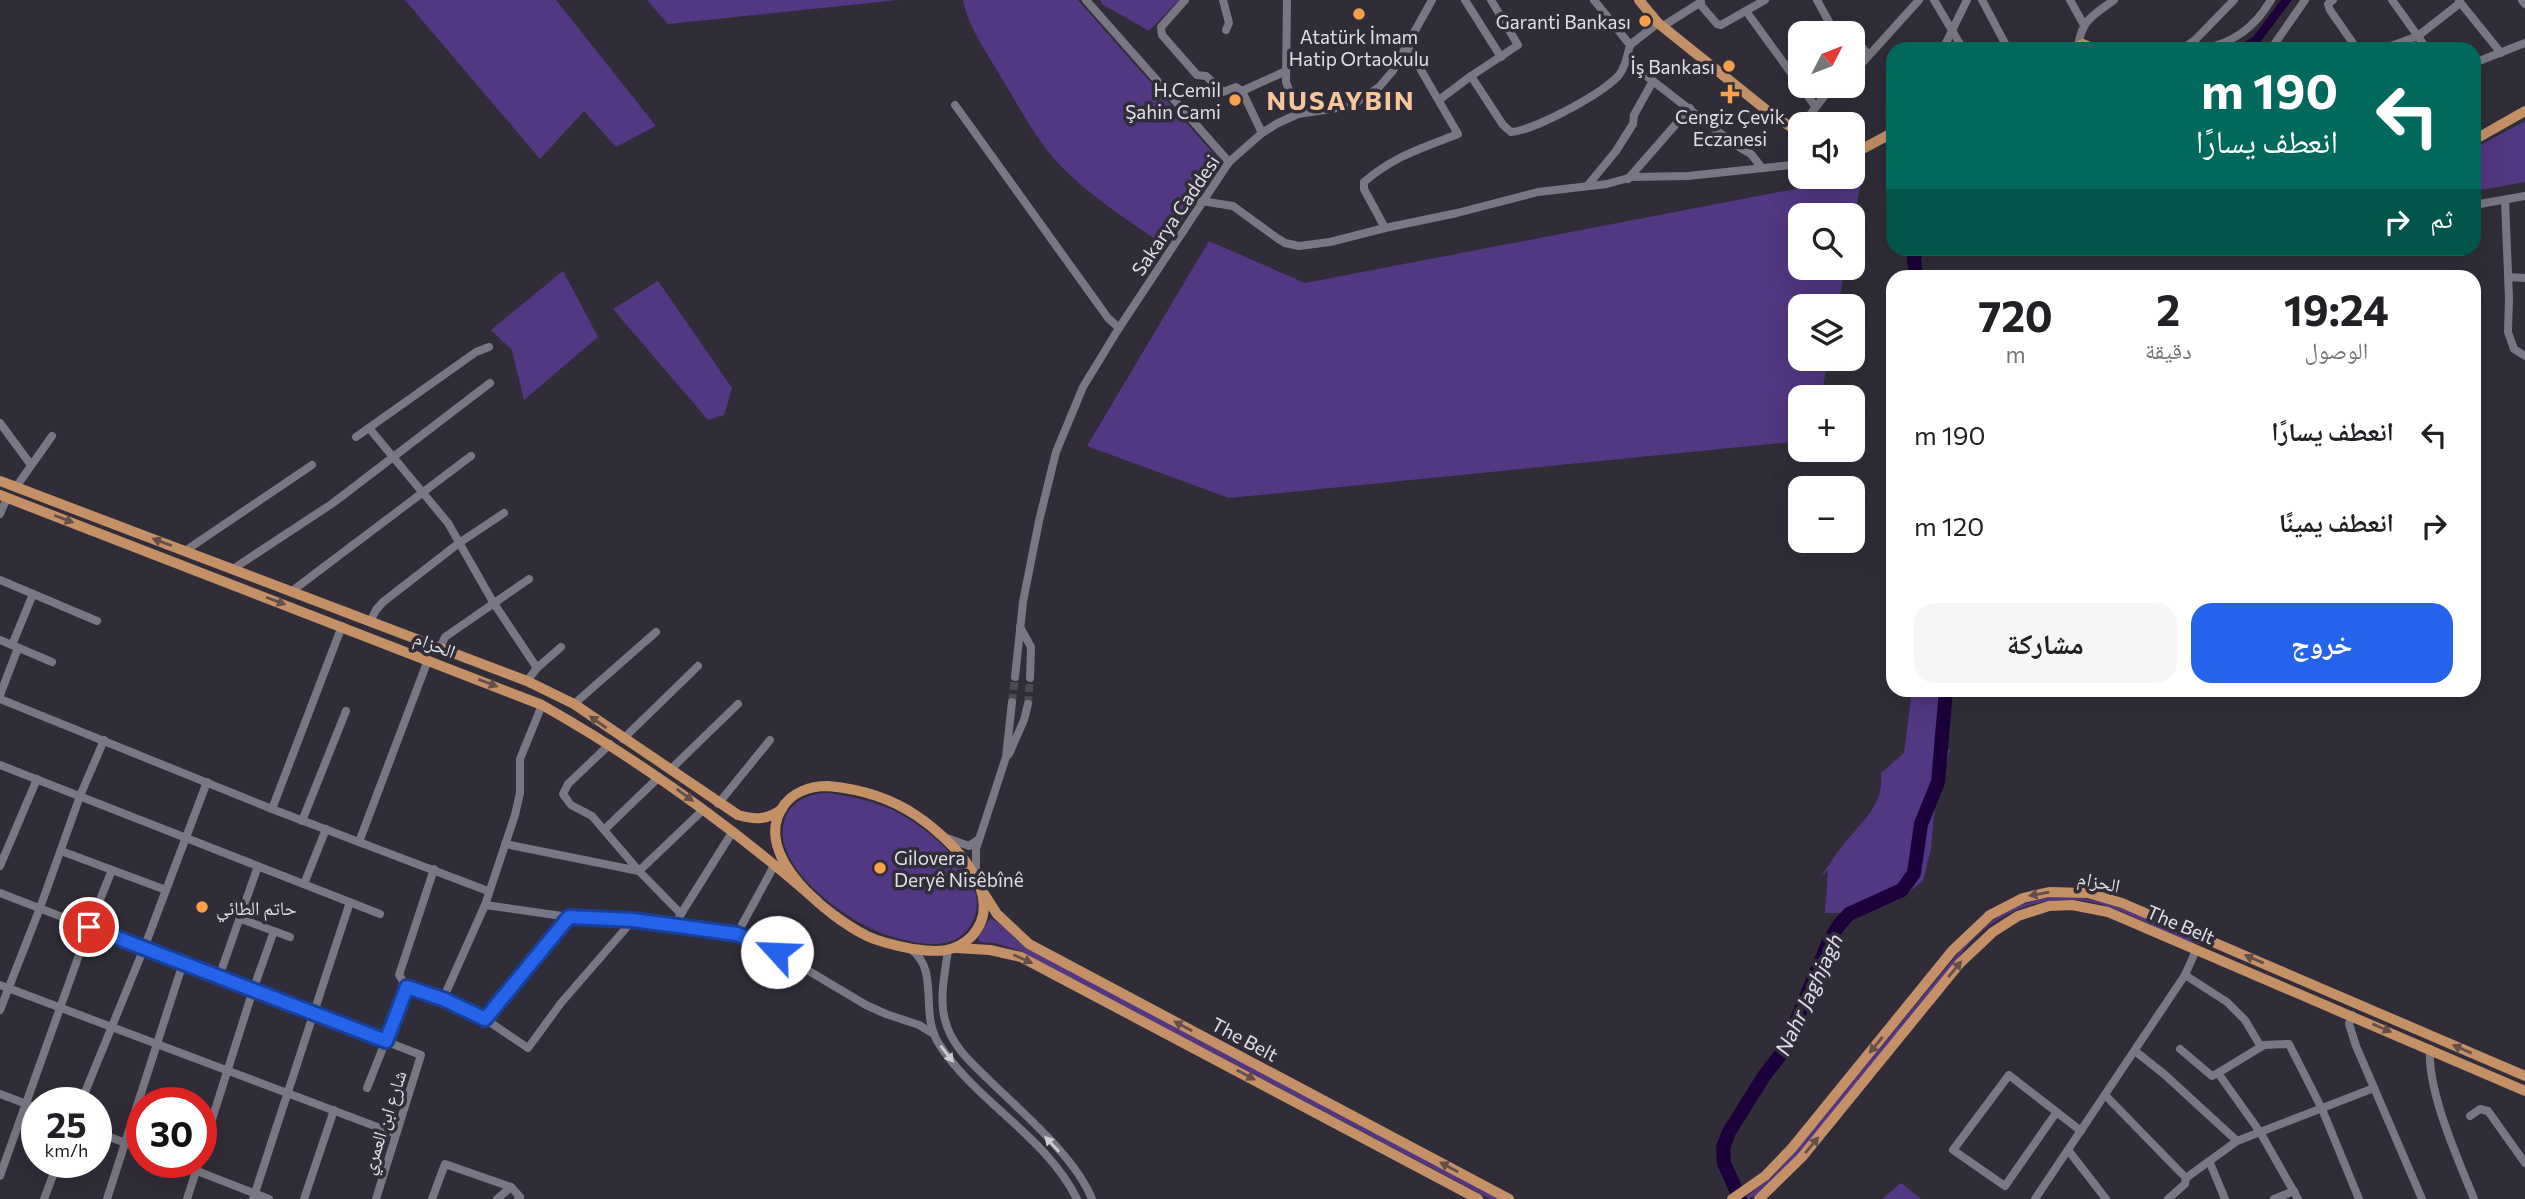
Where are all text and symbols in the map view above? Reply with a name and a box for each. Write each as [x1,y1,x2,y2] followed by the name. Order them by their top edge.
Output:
[1351,6,1367,22] marker: Atatürk İmam Hatip Ortaokulu
[1496,10,1631,33] place label: Garanti Bankası
[1637,13,1653,29] marker: Garanti Bankası
[1788,21,1866,98] north arrow
[1788,21,1865,553] map controls
[1289,25,1429,70] place label: Atatürk İmam Hatip Ortaokulu
[1631,55,1715,78] place label: İş Bankası
[1721,58,1737,74] marker: İş Bankası
[2201,59,2338,119] text: 190 m
[2362,70,2453,161] icon: left
[1125,78,1221,123] place label: H.Cemil Şahin Cami
[1267,84,1415,115] district label: NUSAYBIN
[1722,86,1738,102] marker: Cengiz Çevik Eczanesi
[1227,92,1243,108] marker: H.Cemil Şahin Cami
[1675,105,1785,150] place label: Cengiz Çevik Eczanesi
[1788,112,1865,189] button: sound
[2196,120,2338,160] text: انعطف يسارًا
[1126,150,1224,280] street label: Sakarya Caddesi
[2430,202,2453,233] text: ثم
[1788,203,1865,280] button: search
[2378,203,2416,241] icon: right
[2156,283,2180,335] text: 2
[2284,283,2389,335] text: 19:24
[1978,289,2053,341] text: 720
[1788,294,1865,371] button: layers
[2145,336,2192,364] text: دقيقة
[2305,336,2368,364] text: الوصول
[2005,340,2026,368] text: m
[1788,385,1865,462] button: +
[2271,415,2394,446] text: انعطف يسارًا
[2415,416,2453,454] icon: left
[1914,419,1986,450] text: 190 m
[1788,476,1865,553] button: −
[2279,506,2394,537] text: انعطف يمينًا
[2415,507,2453,545] icon: right
[1914,510,1984,541] text: 120 m
[53,514,74,525] one-way arrow
[152,537,173,548] one-way arrow
[266,595,287,606] one-way arrow
[1914,603,2177,683] button: مشاركة
[2191,603,2453,683] button: خروج
[410,626,459,665] street label: الحزام
[478,678,499,689] one-way arrow
[589,715,607,729] one-way arrow
[676,788,694,802] one-way arrow
[894,846,1024,891] place label: Gilovera Deryê Nisêbînê
[872,860,888,876] marker: Gilovera Deryê Nisêbînê
[2075,865,2122,900] street label: الحزام
[2028,889,2050,900] one-way arrow
[216,896,297,923] place label: حاتم الطائي
[59,897,119,957] pin
[194,899,210,915] marker: حاتم الطائي
[2144,899,2219,949] street label: The Belt
[70,908,108,946] icon: arrive
[740,915,814,989] position arrow
[1769,929,1847,1059] water label: Nahr Jaghjagh
[2243,953,2264,964] one-way arrow
[1012,954,1033,965] one-way arrow
[1948,960,1963,978] one-way arrow
[1208,1012,1282,1066] street label: The Belt
[1173,1020,1193,1031] one-way arrow
[2372,1023,2393,1034] one-way arrow
[1869,1036,1884,1053] one-way arrow
[2452,1043,2473,1054] one-way arrow
[939,1045,953,1063] one-way arrow
[355,1067,415,1178] street label: شارع ابن العمري
[1236,1069,1256,1081] one-way arrow
[126,1087,217,1178] speed limit sign: 30
[46,1102,87,1145] text: 25
[1045,1136,1061,1153] one-way arrow
[1804,1137,1819,1154] one-way arrow
[45,1139,88,1161] text: km/h
[1439,1161,1458,1173] one-way arrow

